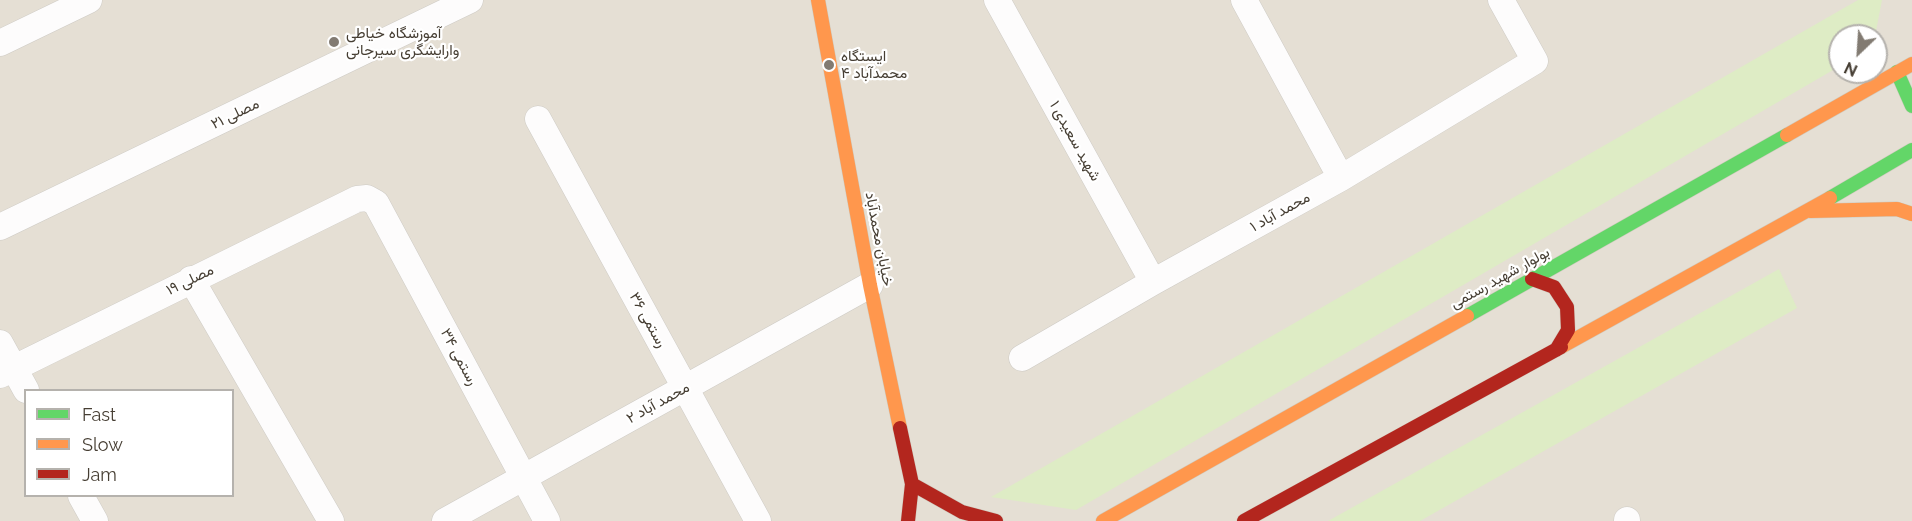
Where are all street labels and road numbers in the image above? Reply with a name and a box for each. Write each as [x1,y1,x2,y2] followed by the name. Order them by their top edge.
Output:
[208,95,262,133] street label: مصلی ۲۱
[1046,98,1104,184] street label: شهید سعیدی ۱
[1247,188,1313,236] street label: محمد آباد ۱
[861,190,897,288] street label: خیابان محمدآباد
[1447,243,1553,313] street label: بولوار شهید رستمی
[163,261,217,299] street label: مصلی ۱۹
[625,289,671,351] street label: رستمی ۳۶
[437,325,481,389] street label: رستمی ۳۴
[623,378,693,428] street label: محمد آباد ۲

